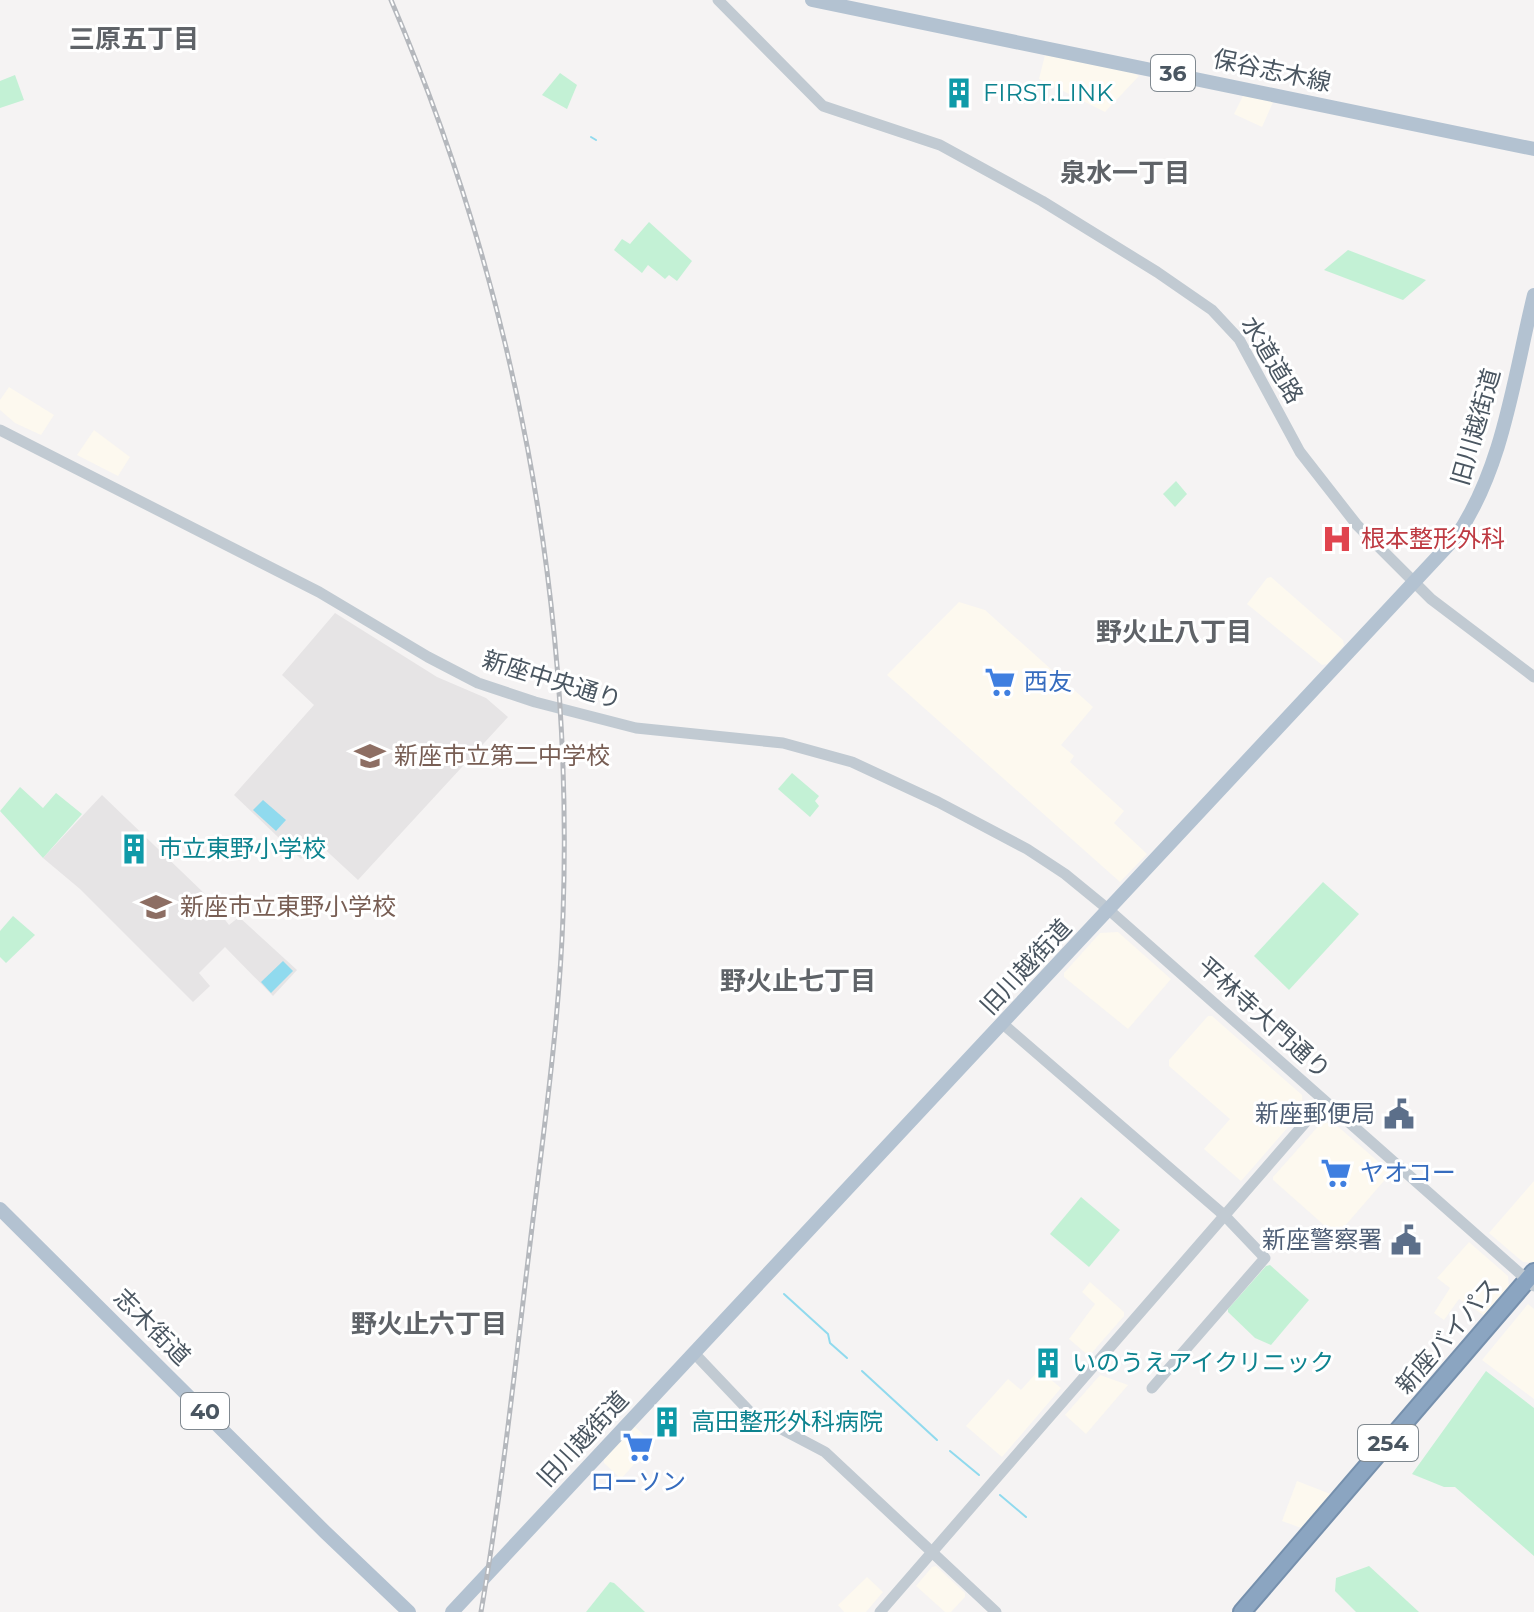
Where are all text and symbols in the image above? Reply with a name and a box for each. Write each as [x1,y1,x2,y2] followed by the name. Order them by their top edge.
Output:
[69,23,199,55] district label: 三原五丁目
[1210,44,1334,97] street label: 保谷志木線
[1151,55,1195,91] road number: 36
[942,76,976,110] building icon: FIRST.LINK
[983,78,1113,107] place label: FIRST.LINK
[1060,157,1190,189] district label: 泉水一丁目
[1235,311,1310,408] street label: 水道道路
[1445,365,1506,489] street label: 旧川越街道
[1320,522,1354,556] hospital icon: 根本整形外科
[1361,524,1505,553] place label: 根本整形外科
[1096,616,1252,648] district label: 野火止八丁目
[479,645,625,714] street label: 新座中央通り
[983,665,1017,699] supermarket icon: 西友
[1024,667,1072,696] place label: 西友
[353,739,387,773] school or university icon: 新座市立第二中学校
[394,741,610,770] place label: 新座市立第二中学校
[117,832,151,866] building icon: 市立東野小学校
[158,834,326,863] place label: 市立東野小学校
[139,890,173,924] school or university icon: 新座市立東野小学校
[180,892,396,921] place label: 新座市立東野小学校
[974,913,1077,1020] street label: 旧川越街道
[1192,951,1336,1085] street label: 平林寺大門通り
[720,965,876,997] district label: 野火止七丁目
[1382,1097,1416,1131] public building icon: 新座郵便局
[1255,1099,1375,1128] place label: 新座郵便局
[1319,1156,1353,1190] supermarket icon: ヤオコー
[1360,1158,1456,1187] place label: ヤオコー
[1389,1223,1423,1257] public building icon: 新座警察署
[1262,1225,1382,1254] place label: 新座警察署
[1390,1272,1506,1399] street label: 新座バイパス
[108,1282,197,1371] street label: 志木街道
[351,1308,507,1340] district label: 野火止六丁目
[1031,1346,1065,1380] building icon: いのうえアイクリニック
[1072,1348,1334,1377] place label: いのうえアイクリニック
[531,1385,634,1492] street label: 旧川越街道
[181,1393,229,1429] road number: 40
[650,1405,684,1439] building icon: 高田整形外科病院
[691,1407,883,1436] place label: 高田整形外科病院
[1358,1425,1418,1461] road number: 254
[621,1430,655,1464] supermarket icon: ローソン
[590,1467,686,1496] place label: ローソン

